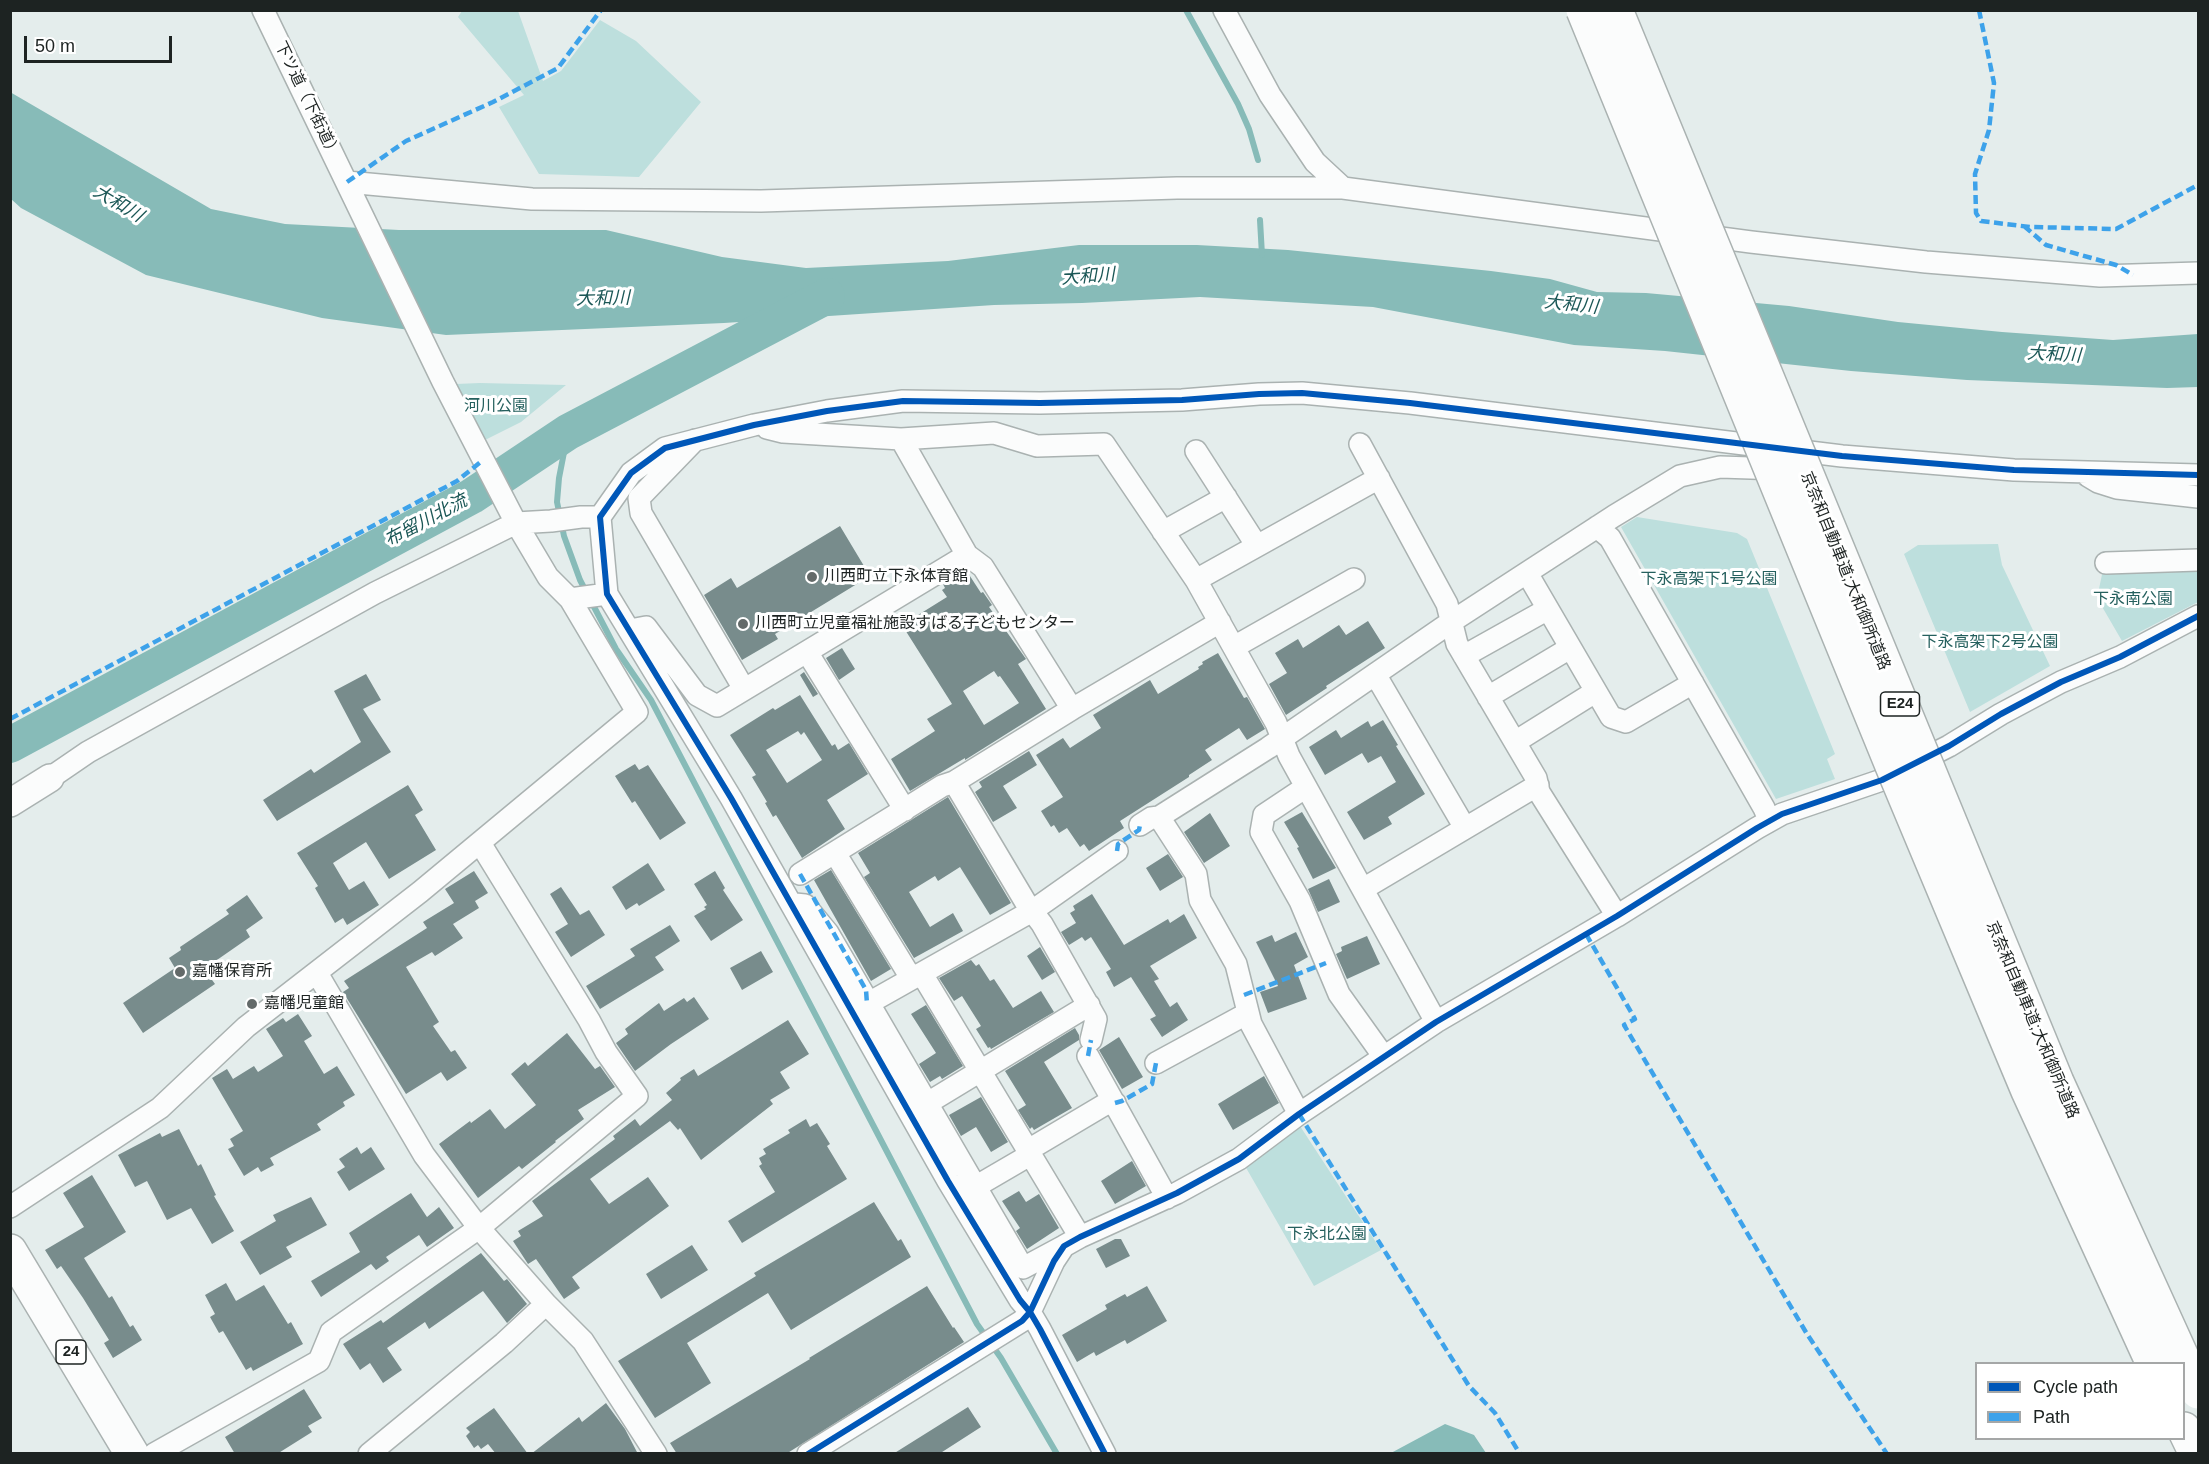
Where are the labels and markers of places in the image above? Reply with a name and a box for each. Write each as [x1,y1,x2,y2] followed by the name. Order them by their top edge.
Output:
[824,567,968,587] place label: 川西町立下永体育館
[805,570,819,584] marker: 川西町立下永体育館
[755,614,1075,634] place label: 川西町立児童福祉施設すばる子どもセンター
[736,617,750,631] marker: 川西町立児童福祉施設すばる子どもセンター
[192,962,272,982] place label: 嘉幡保育所
[173,965,187,979] marker: 嘉幡保育所
[264,994,344,1014] place label: 嘉幡児童館
[245,997,259,1011] marker: 嘉幡児童館

